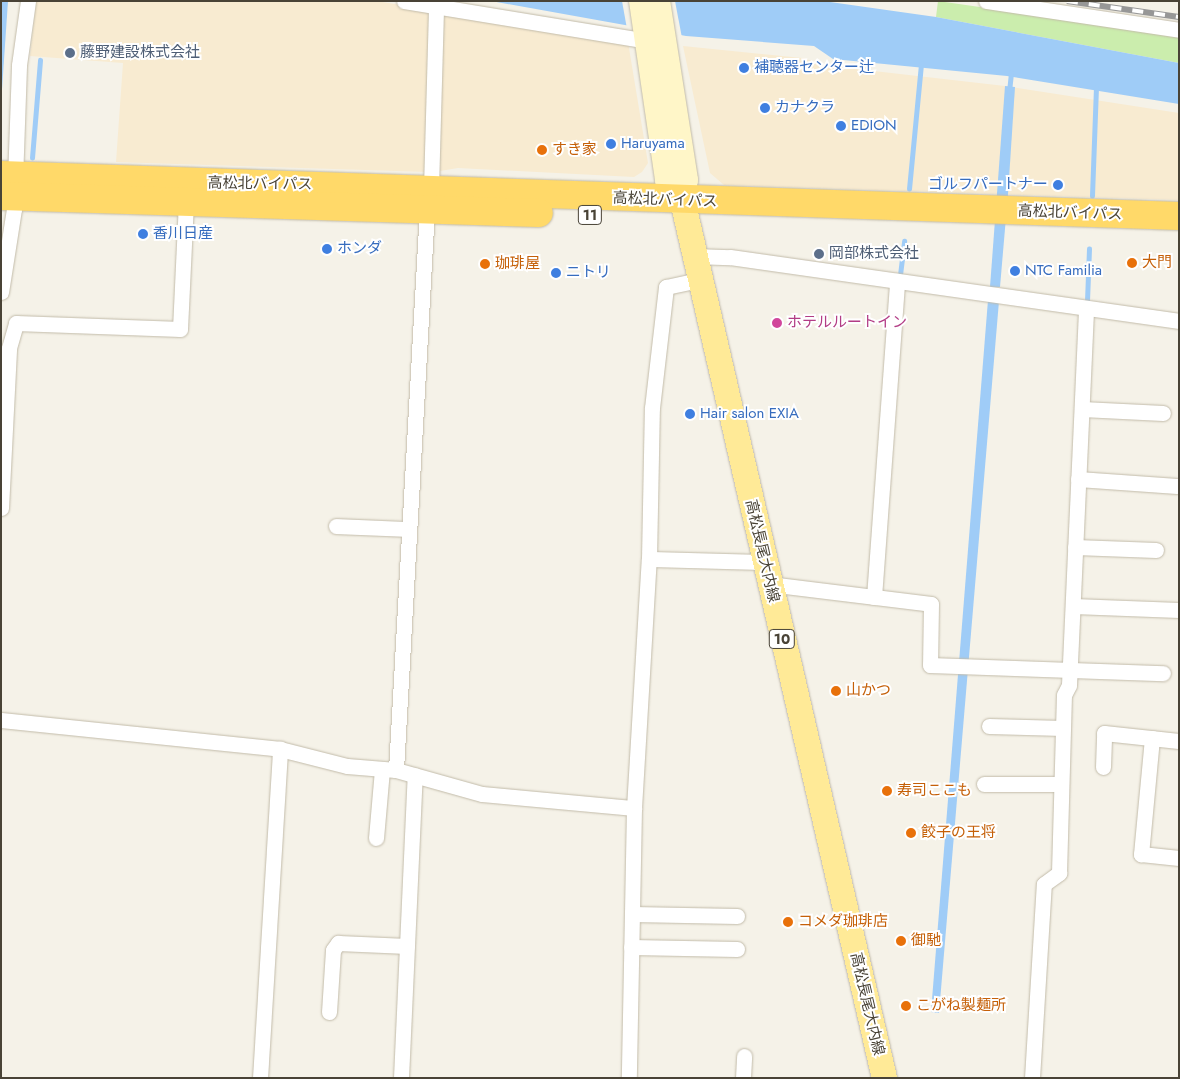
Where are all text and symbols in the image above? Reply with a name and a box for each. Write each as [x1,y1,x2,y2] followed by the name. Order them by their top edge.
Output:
[80,44,200,62] place label: 藤野建設株式会社
[64,47,76,59] marker: 藤野建設株式会社
[754,59,874,77] place label: 補聴器センター辻
[738,62,750,74] marker: 補聴器センター辻
[775,99,835,117] place label: カナクラ
[759,102,771,114] marker: カナクラ
[851,117,897,135] place label: EDION
[835,120,847,132] marker: EDION
[621,135,685,153] place label: Haruyama
[605,138,617,150] marker: Haruyama
[552,141,597,159] place label: すき家
[536,144,548,156] marker: すき家
[207,174,313,194] street label: 高松北バイパス
[928,176,1048,194] place label: ゴルフパートナー
[1052,179,1064,191] marker: ゴルフパートナー
[612,189,718,211] street label: 高松北バイパス
[1017,202,1123,224] street label: 高松北バイパス
[578,204,602,226] road number: 11
[153,225,213,243] place label: 香川日産
[137,228,149,240] marker: 香川日産
[337,240,382,258] place label: ホンダ
[321,243,333,255] marker: ホンダ
[829,245,919,263] place label: 岡部株式会社
[813,248,825,260] marker: 岡部株式会社
[1142,254,1172,272] place label: 大門
[495,255,540,273] place label: 珈琲屋
[1126,257,1138,269] marker: 大門
[479,258,491,270] marker: 珈琲屋
[1025,262,1102,280] place label: NTC Familia
[566,264,611,282] place label: ニトリ
[1009,265,1021,277] marker: NTC Familia
[550,267,562,279] marker: ニトリ
[787,314,907,332] place label: ホテルルートイン
[771,317,783,329] marker: ホテルルートイン
[700,405,799,423] place label: Hair salon EXIA
[684,408,696,420] marker: Hair salon EXIA
[741,498,783,604] street label: 高松長尾大内線
[768,628,796,650] road number: 10
[846,682,891,700] place label: 山かつ
[830,685,842,697] marker: 山かつ
[897,782,972,800] place label: 寿司ここも
[881,785,893,797] marker: 寿司ここも
[921,824,996,842] place label: 餃子の王将
[905,827,917,839] marker: 餃子の王将
[798,913,888,931] place label: コメダ珈琲店
[782,916,794,928] marker: コメダ珈琲店
[911,932,941,950] place label: 御馳
[895,935,907,947] marker: 御馳
[846,951,888,1057] street label: 高松長尾大内線
[916,997,1006,1015] place label: こがね製麺所
[900,1000,912,1012] marker: こがね製麺所

